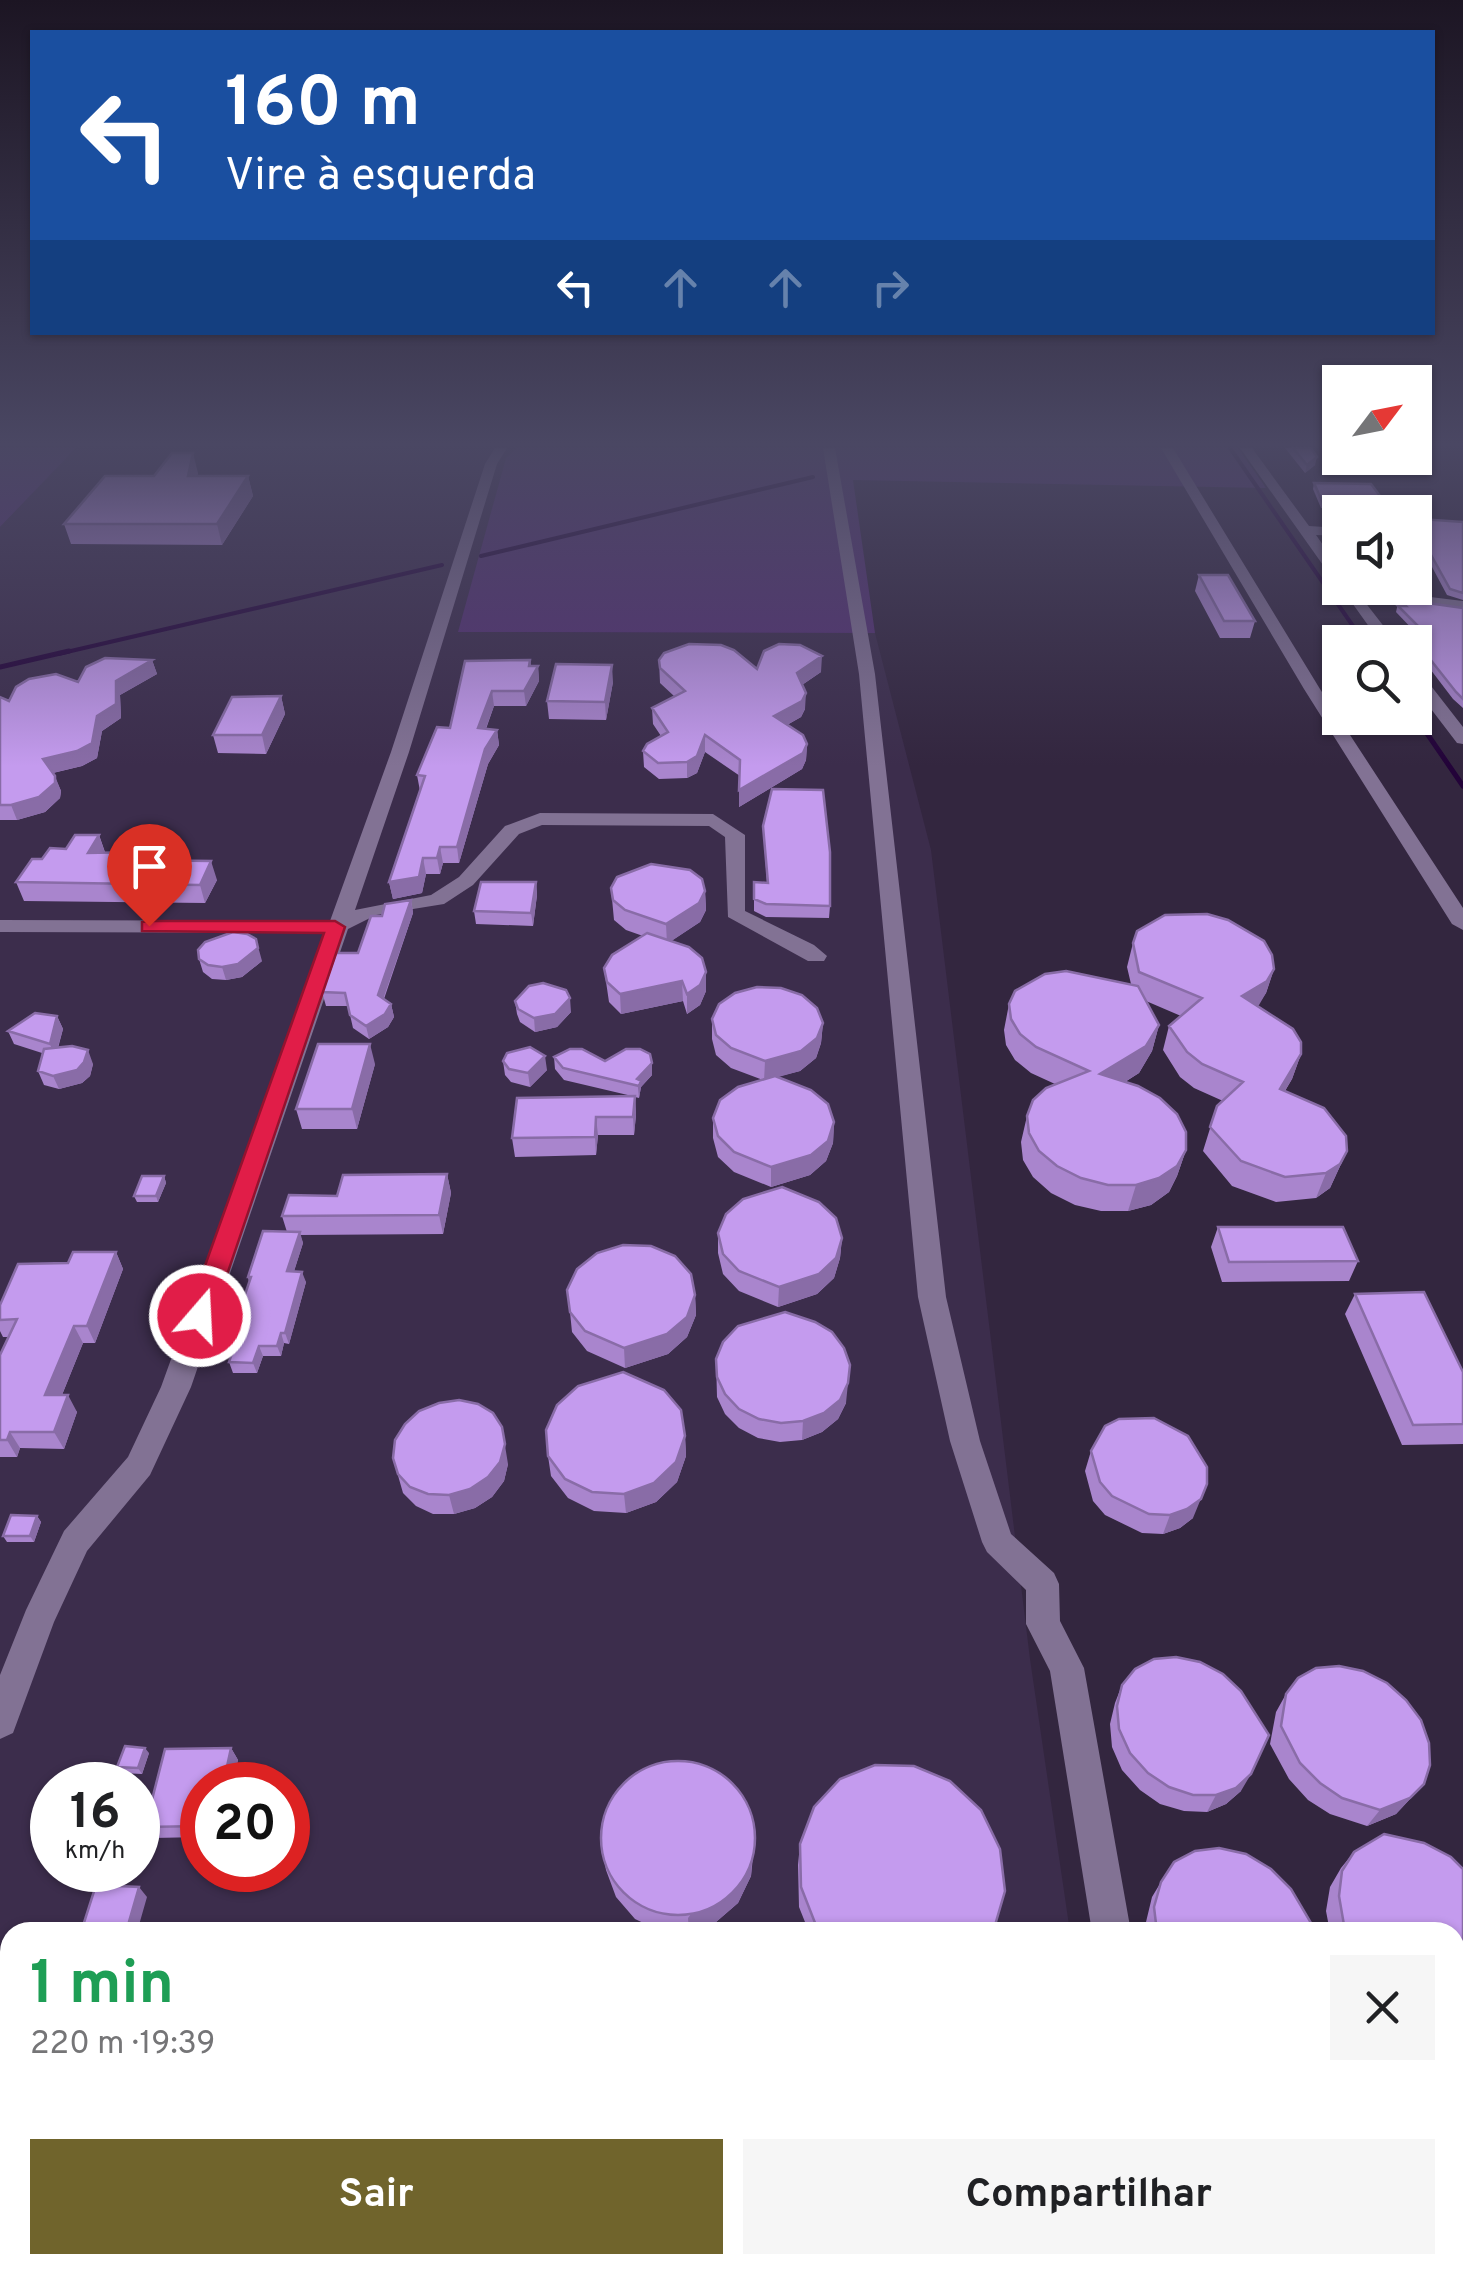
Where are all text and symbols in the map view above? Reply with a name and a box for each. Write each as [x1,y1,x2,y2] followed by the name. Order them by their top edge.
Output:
[225,62,421,151] text: 160 m
[60,70,190,200] icon: left
[225,149,536,206] text: Vire à esquerda
[548,260,603,315] icon: left
[653,260,708,315] icon: ahead
[758,260,813,315] icon: ahead
[863,260,918,315] icon: right
[1322,365,1432,475] north arrow
[1322,365,1432,735] map controls
[1322,495,1432,605] button: sound
[1322,625,1432,735] button: search
[107,824,192,927] pin
[122,839,177,894] icon: arrive
[148,1264,252,1368] position arrow
[180,1762,310,1892] speed limit sign: 20
[70,1783,120,1846] text: 16
[65,1836,125,1868] text: km/h
[30,1949,174,2025] text: 1 min
[1330,1955,1435,2060] button: close
[30,2025,215,2065] text: 220 m · 19:39
[30,2139,723,2254] button: Sair
[743,2139,1435,2254] button: Compartilhar

